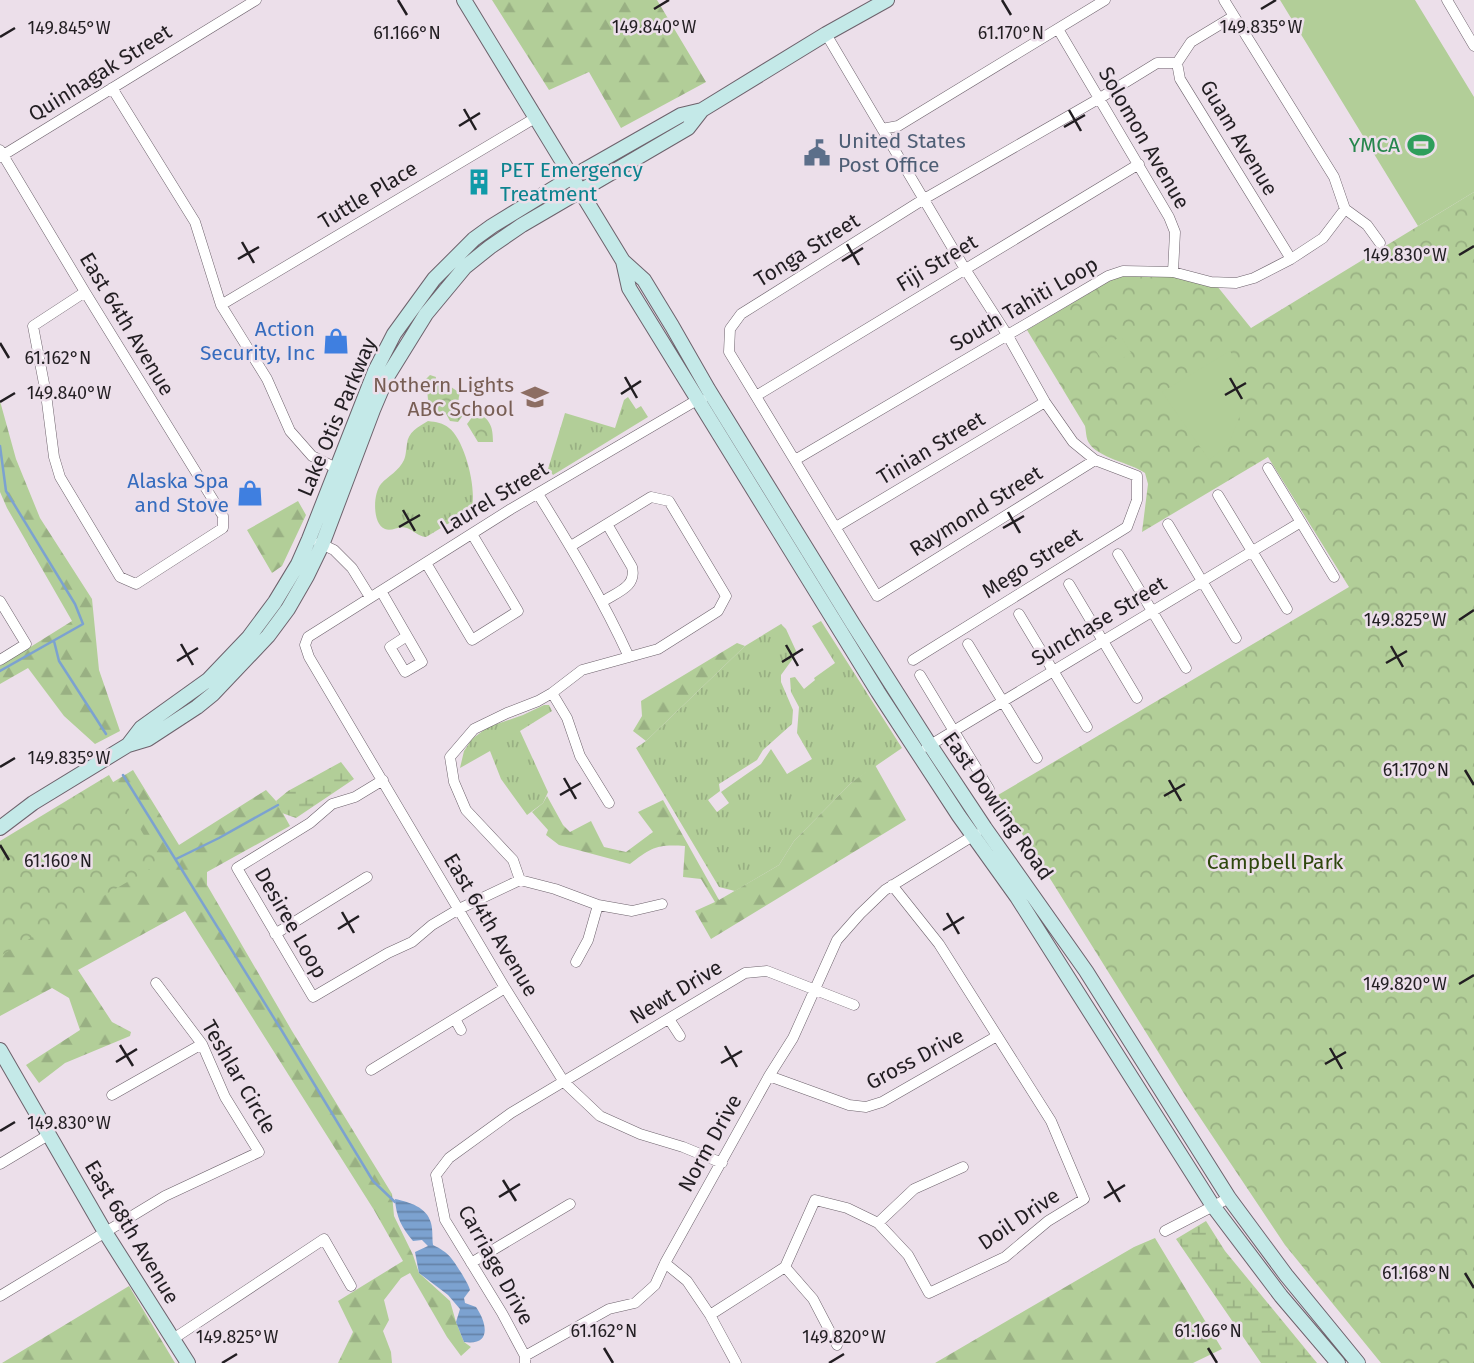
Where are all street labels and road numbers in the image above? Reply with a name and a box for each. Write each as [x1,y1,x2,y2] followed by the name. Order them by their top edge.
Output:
[24,18,177,127] street label: Quinhagak Street
[1093,62,1195,214] street label: Solomon Avenue
[1194,76,1284,200] street label: Guam Avenue
[314,155,422,235] street label: Tuttle Place
[750,207,865,292] street label: Tonga Street
[892,229,983,297] street label: Fiji Street
[74,248,180,400] street label: East 64th Avenue
[945,251,1103,357] street label: South Tahiti Loop
[292,333,382,500] street label: Lake Otis Parkway
[872,405,990,490] street label: Tinian Street
[435,455,553,540] street label: Laurel Street
[905,460,1048,562] street label: Raymond Street
[977,522,1087,604] street label: Mego Street
[1027,570,1172,672] street label: Sunchase Street
[937,727,1059,885] street label: East Dowling Road
[438,849,544,1001] street label: East 64th Avenue
[249,863,333,983] street label: Desiree Loop
[625,954,727,1030] street label: Newt Drive
[196,1015,282,1139] street label: Teshlar Circle
[862,1022,968,1096] street label: Gross Drive
[673,1090,747,1196] street label: Norm Drive
[79,1155,185,1309] street label: East 68th Avenue
[973,1182,1065,1256] street label: Doil Drive
[452,1200,540,1330] street label: Carriage Drive

